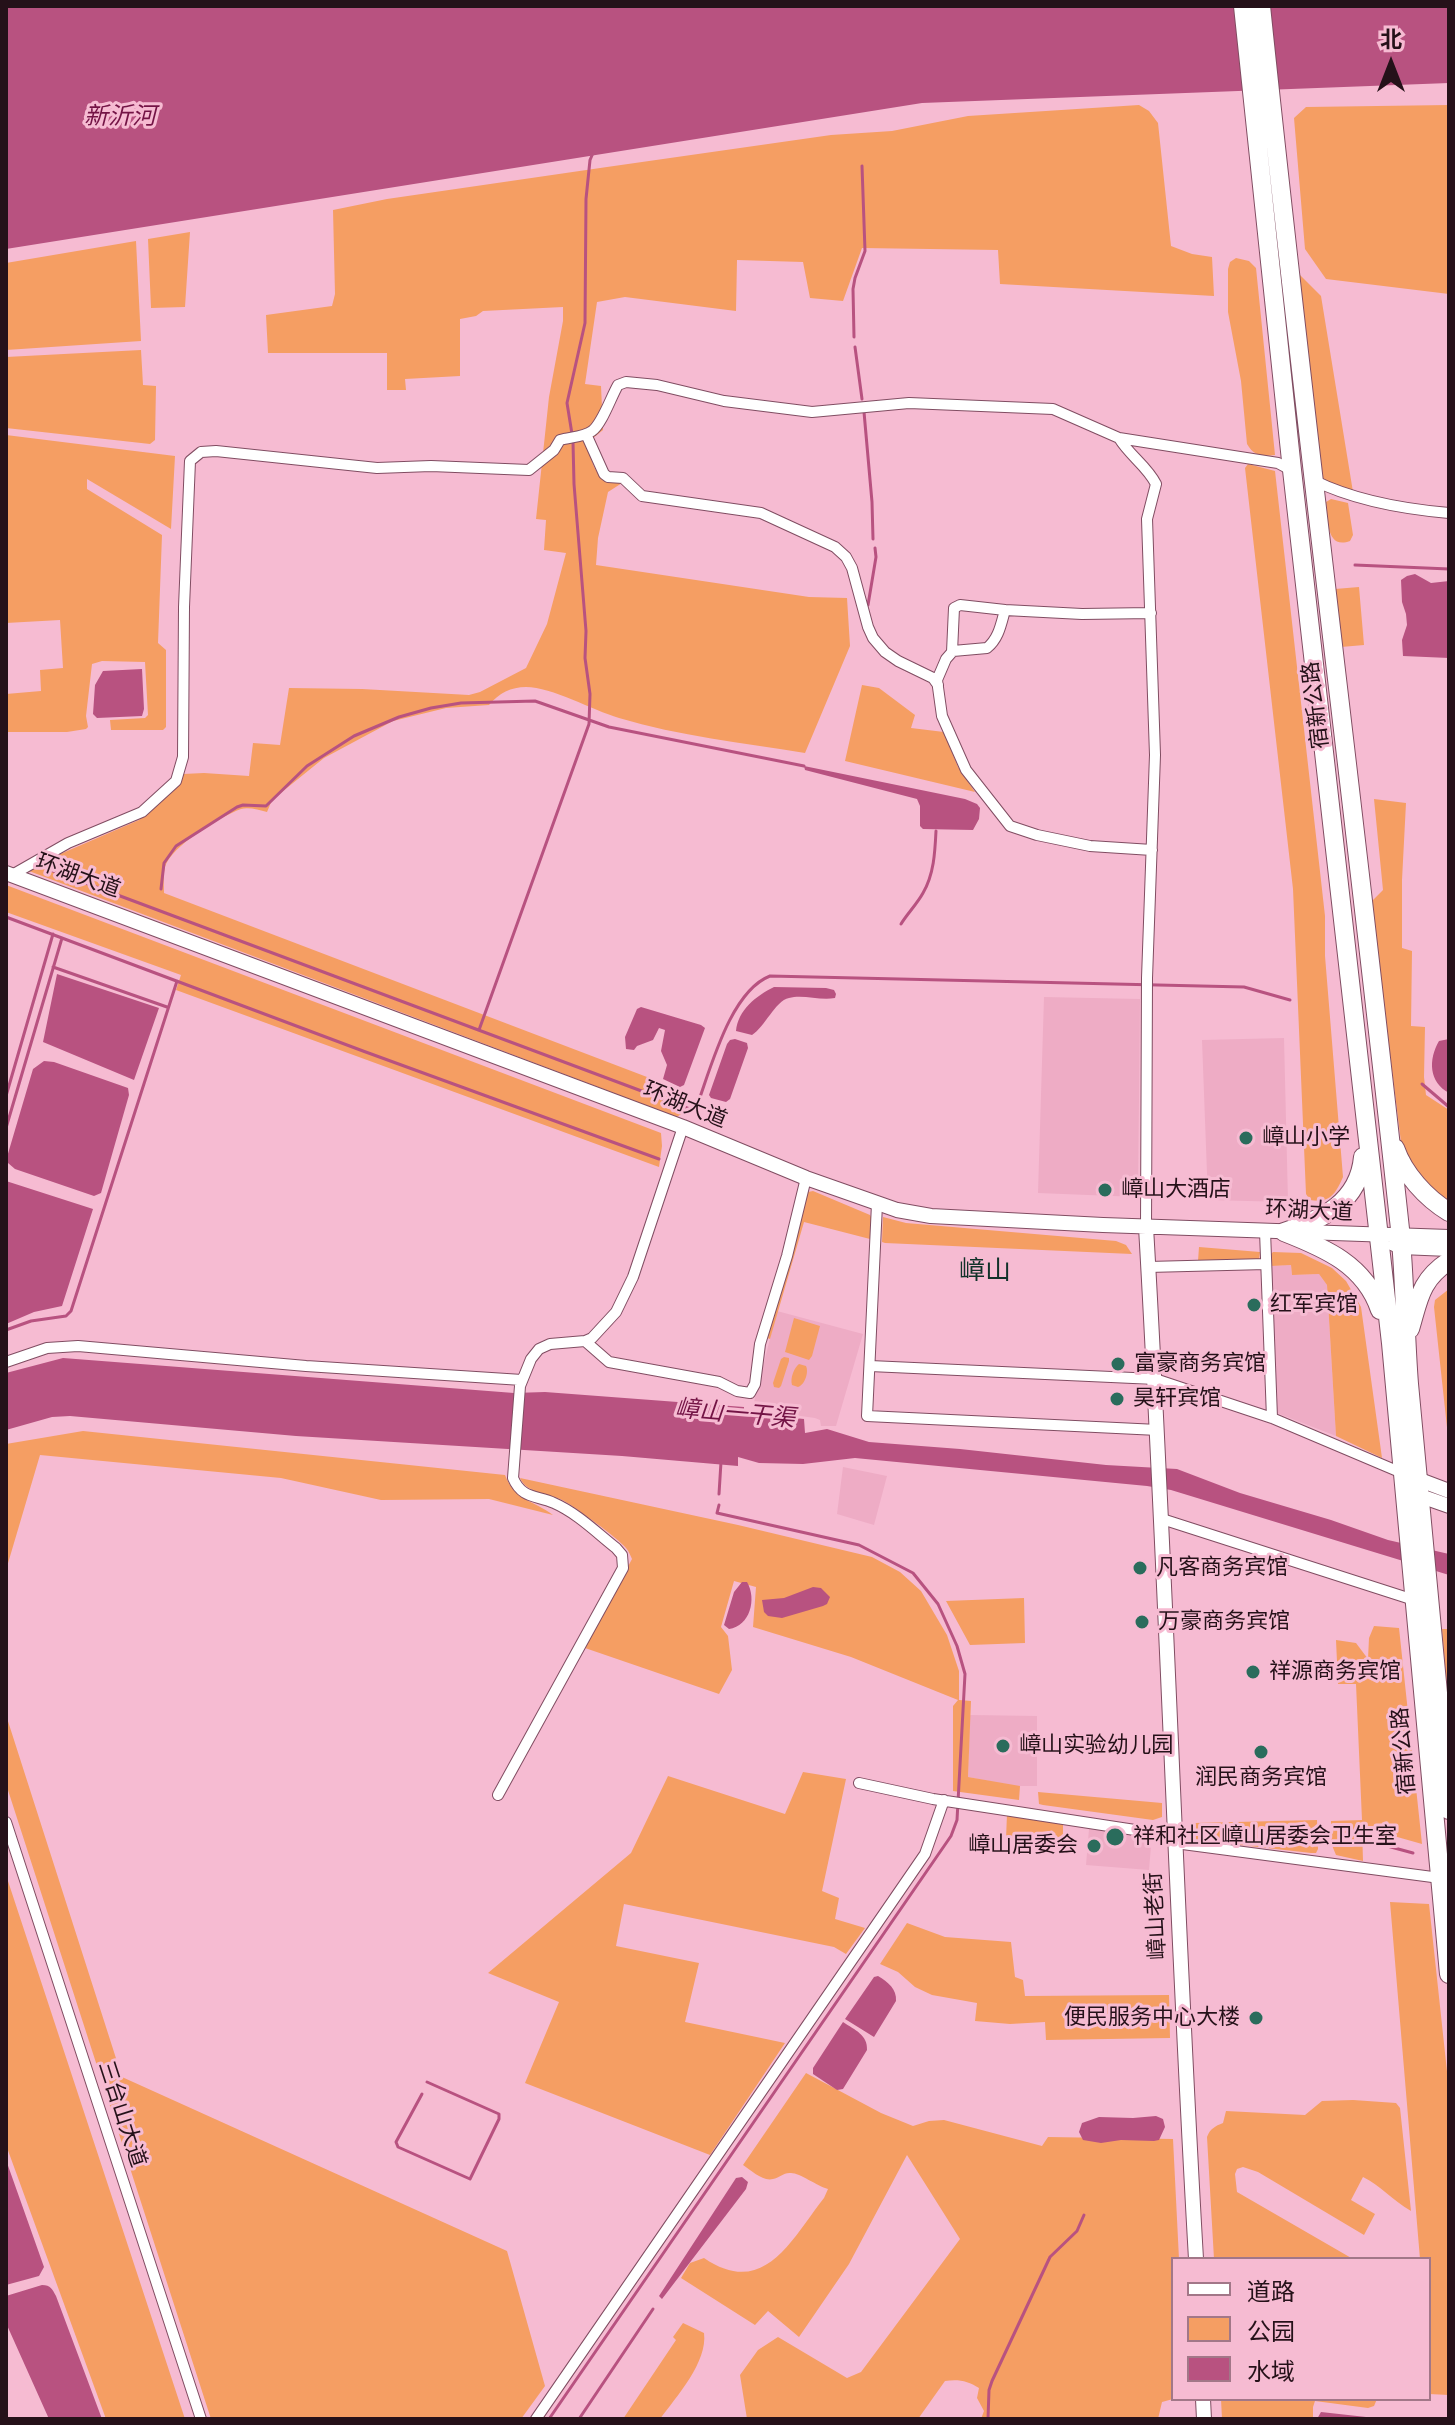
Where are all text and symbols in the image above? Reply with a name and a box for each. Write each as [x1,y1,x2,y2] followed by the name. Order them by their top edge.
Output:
[1351,24,1431,104] north arrow
[1380,26,1402,53] text: 北
[84,103,156,131] water label: 新沂河
[1298,660,1334,750] street label: 宿新公路
[32,849,124,903] street label: 环湖大道
[639,1076,731,1134] street label: 环湖大道
[1262,1125,1350,1151] place label: 嶂山小学
[1237,1129,1255,1147] marker: 嶂山小学
[1121,1177,1231,1203] place label: 嶂山大酒店
[1096,1181,1114,1199] marker: 嶂山大酒店
[1264,1196,1354,1226] street label: 环湖大道
[959,1255,1011,1287] district label: 嶂山
[1270,1292,1358,1318] place label: 红军宾馆
[1245,1296,1263,1314] marker: 红军宾馆
[1134,1351,1266,1377] place label: 富豪商务宾馆
[1109,1355,1127,1373] marker: 富豪商务宾馆
[1133,1386,1221,1412] place label: 昊轩宾馆
[1108,1390,1126,1408] marker: 昊轩宾馆
[674,1394,796,1434] water label: 嶂山一干渠
[1156,1555,1288,1581] place label: 凡客商务宾馆
[1131,1559,1149,1577] marker: 凡客商务宾馆
[1158,1609,1290,1635] place label: 万豪商务宾馆
[1133,1613,1151,1631] marker: 万豪商务宾馆
[1269,1659,1401,1685] place label: 祥源商务宾馆
[1244,1663,1262,1681] marker: 祥源商务宾馆
[1387,1706,1421,1796] street label: 宿新公路
[1019,1733,1173,1759] place label: 嶂山实验幼儿园
[994,1737,1012,1755] marker: 嶂山实验幼儿园
[1252,1743,1270,1761] marker: 润民商务宾馆
[1195,1765,1327,1791] place label: 润民商务宾馆
[1133,1824,1397,1850] place label: 祥和社区嶂山居委会卫生室
[1104,1826,1126,1848] marker: 祥和社区嶂山居委会卫生室
[968,1833,1078,1859] place label: 嶂山居委会
[1085,1837,1103,1855] marker: 嶂山居委会
[1141,1871,1171,1961] street label: 嶂山老街
[1064,2005,1240,2031] place label: 便民服务中心大楼
[1247,2009,1265,2027] marker: 便民服务中心大楼
[92,2058,152,2170] street label: 三台山大道
[1171,2257,1431,2401] legend
[1247,2277,1295,2306] text: 道路
[1247,2317,1295,2346] text: 公园
[1247,2357,1295,2386] text: 水域

